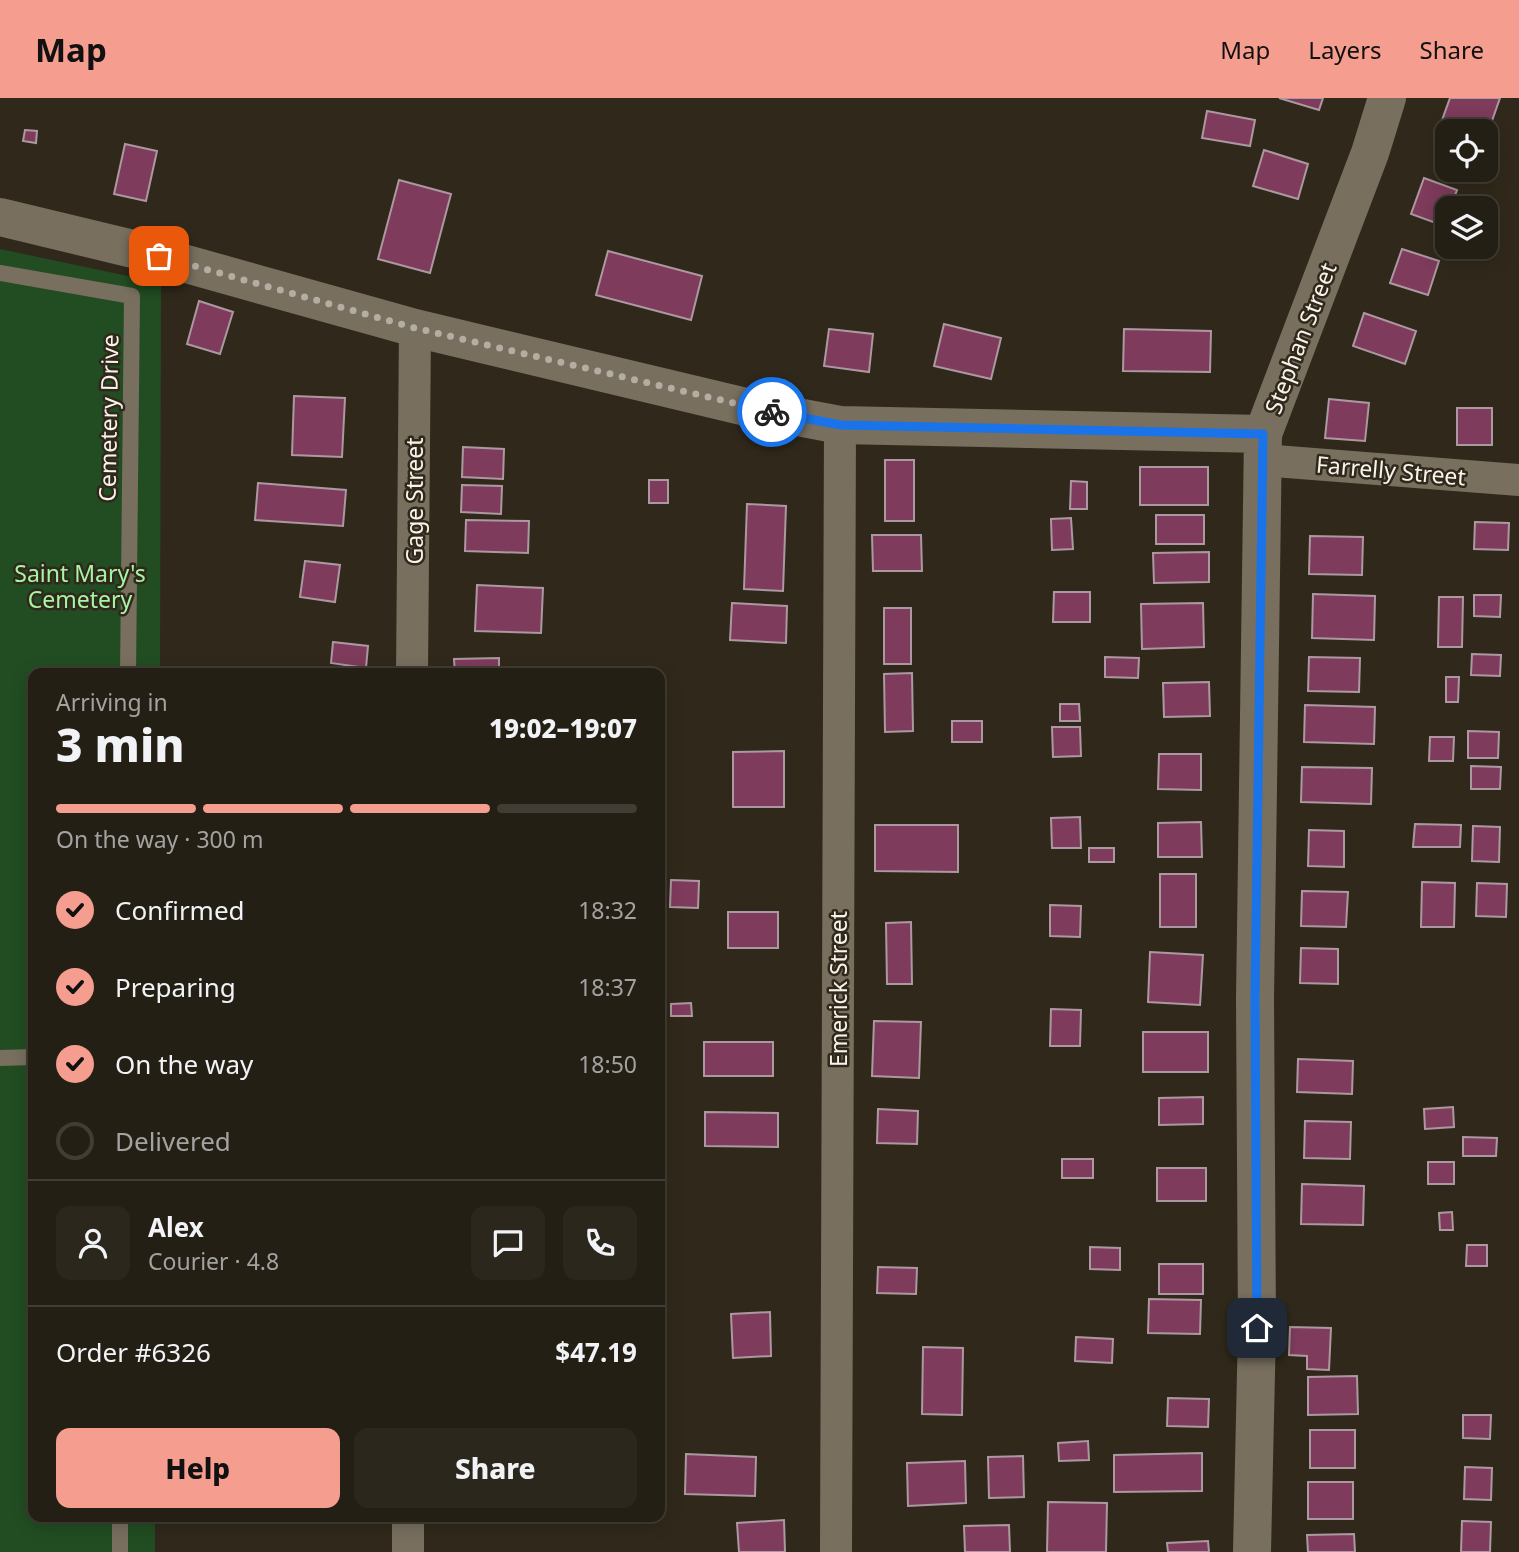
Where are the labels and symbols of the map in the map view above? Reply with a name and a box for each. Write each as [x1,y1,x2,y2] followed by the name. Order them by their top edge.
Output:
[129,226,189,286] pin
[1256,258,1344,418] street label: Stephan Street
[91,334,125,502] street label: Cemetery Drive
[737,377,807,447] courier
[398,438,430,564] street label: Gage Street
[1315,448,1467,492] street label: Farrelly Street
[14,557,146,615] park label: Saint Mary's Cemetery
[822,911,854,1067] street label: Emerick Street
[1227,1298,1287,1358] pin

